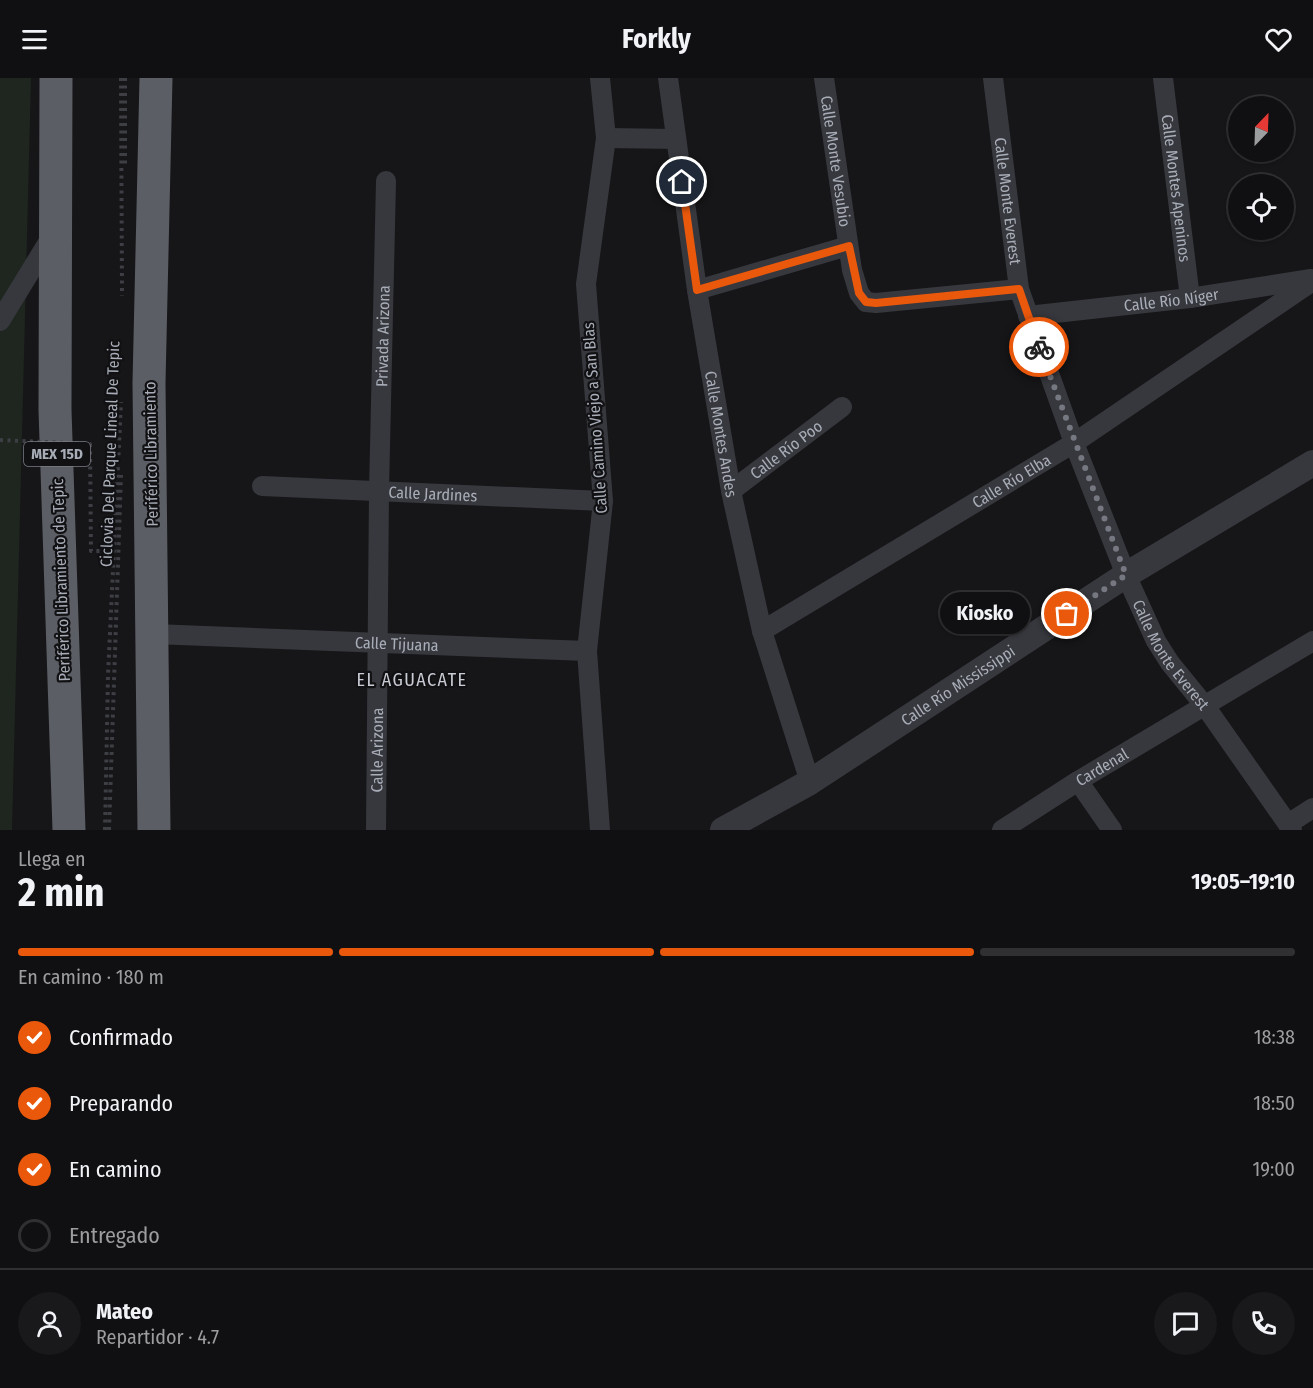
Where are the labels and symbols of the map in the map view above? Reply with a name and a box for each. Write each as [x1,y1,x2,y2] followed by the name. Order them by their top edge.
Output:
[817,94,855,228] street label: Calle Monte Vesubio
[1228,96,1294,162] north arrow
[1158,113,1195,263] street label: Calle Montes Apeninos
[991,136,1026,266] street label: Calle Monte Everest
[656,156,707,207] pin
[1123,284,1220,315] street label: Calle Río Níger
[372,285,393,387] street label: Privada Arizona
[1009,317,1069,377] courier
[579,322,611,514] street label: Calle Camino Viejo a San Blas
[97,340,123,567] street label: Ciclovia Del Parque Lineal De Tepic
[701,369,742,499] street label: Calle Montes Andes
[140,381,162,527] street label: Periférico Libramiento
[746,416,826,483] street label: Calle Río Poo
[24,442,90,466] road number: MEX 15D
[968,450,1054,512] street label: Calle Río Elba
[48,478,74,682] street label: Periférico Libramiento de Tepic
[388,482,478,505] street label: Calle Jardines
[1041,588,1092,639] pin
[941,593,1031,635] callout: Kiosko
[1129,597,1214,714] street label: Calle Monte Everest
[355,632,439,655] street label: Calle Tijuana
[897,641,1018,729] street label: Calle Río Mississippi
[357,669,467,691] district label: EL AGUACATE
[367,707,387,792] street label: Calle Arizona
[1072,744,1131,790] street label: Cardenal

